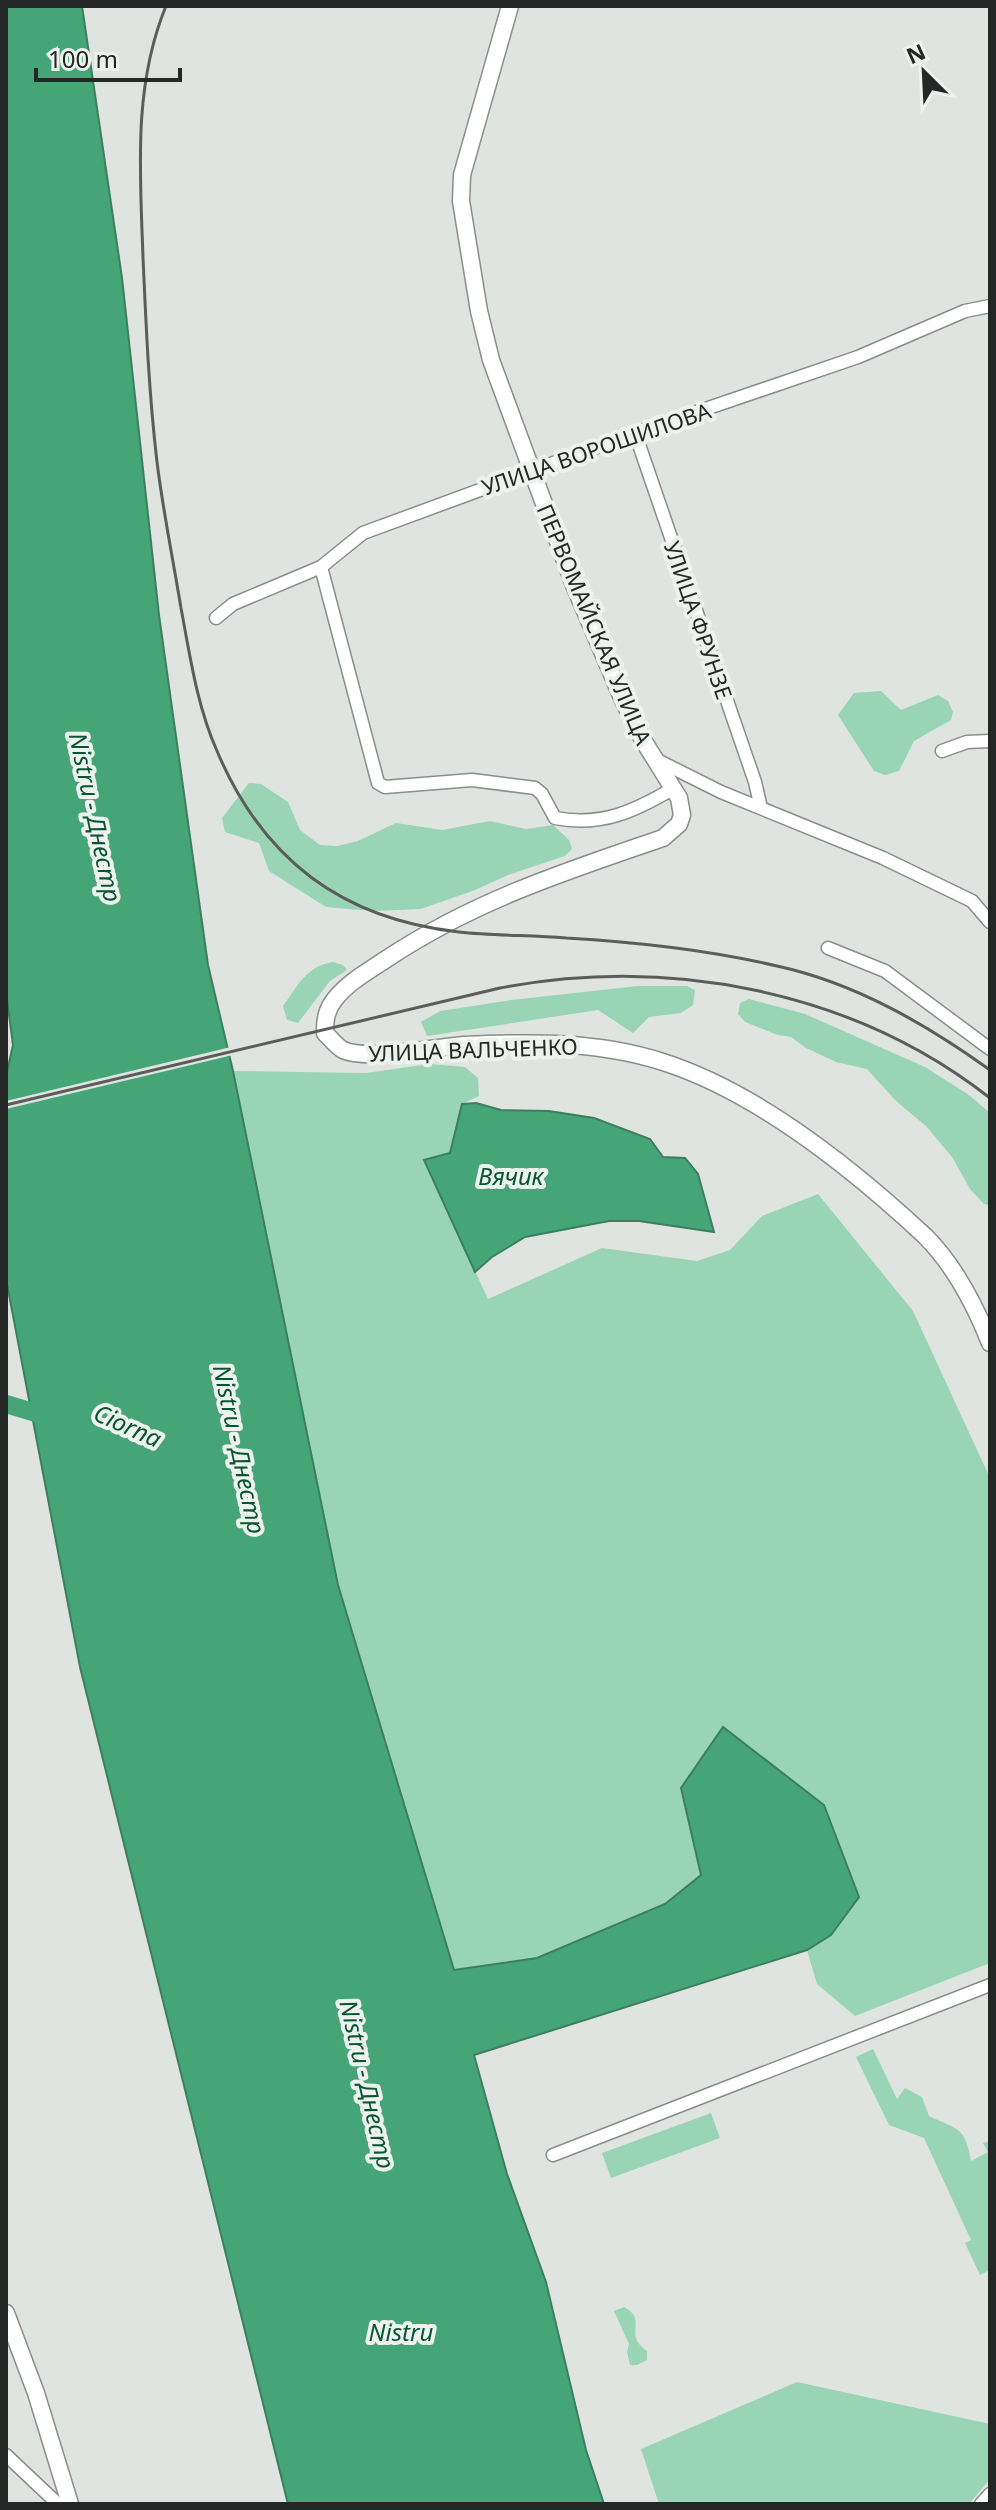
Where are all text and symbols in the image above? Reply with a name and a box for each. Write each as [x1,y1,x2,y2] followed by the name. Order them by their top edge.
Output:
[36,32,180,82] scale bar
[884,32,964,112] north arrow
[901,35,930,70] text: N
[48,42,118,75] text: 100 m
[477,394,716,501] street label: УЛИЦА ВОРОШИЛОВА
[531,499,660,750] street label: ПЕРВОМАЙСКАЯ УЛИЦА
[658,537,740,703] street label: УЛИЦА ФРУНЗЕ
[62,729,130,905] water label: Nistru - Днестр
[368,1030,578,1068] street label: УЛИЦА ВАЛЬЧЕНКО
[478,1159,545,1192] water label: Вячик
[206,1361,274,1537] water label: Nistru - Днестр
[89,1396,167,1455] water label: Ciorna
[333,1996,403,2172] water label: Nistru - Днестр
[369,2315,434,2348] water label: Nistru

